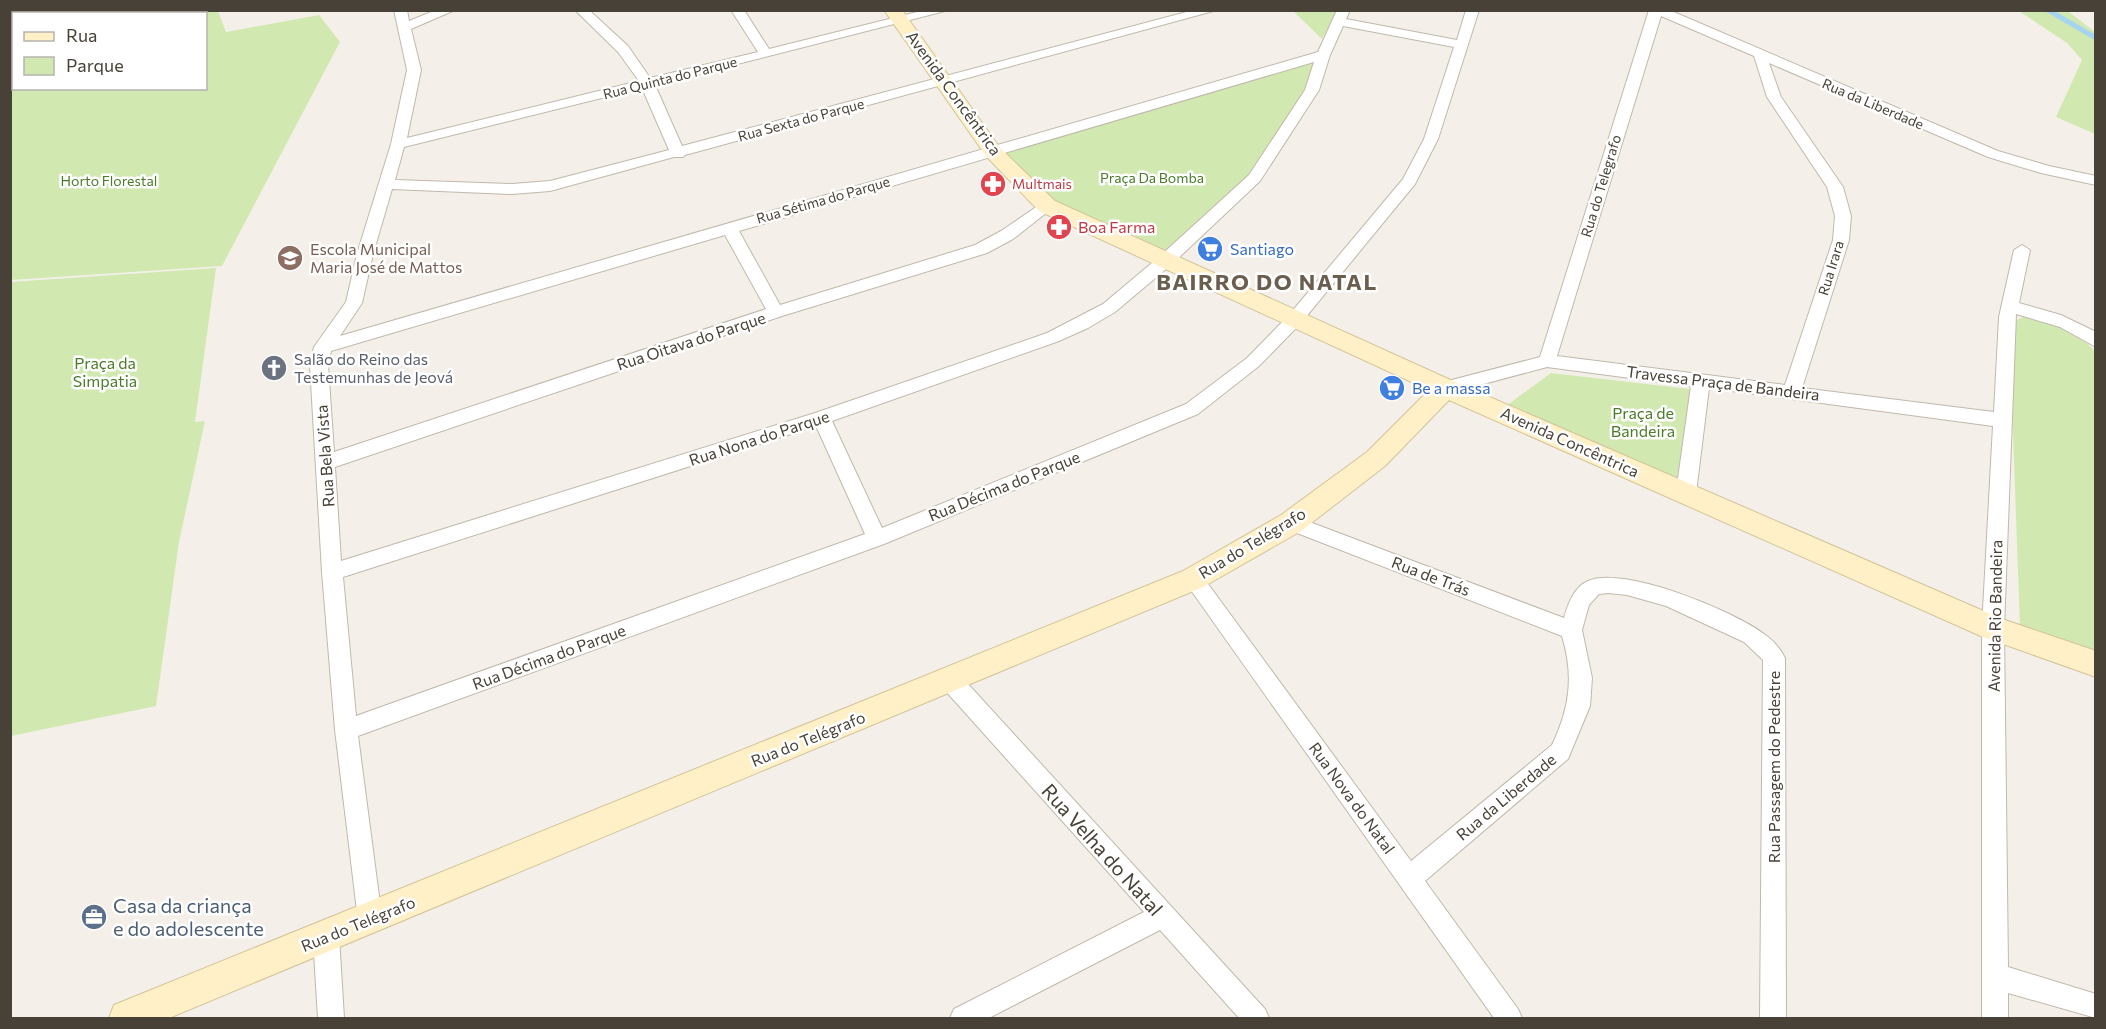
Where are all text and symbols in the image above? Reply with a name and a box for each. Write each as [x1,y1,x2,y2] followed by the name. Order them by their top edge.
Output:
[12,12,207,90] legend
[66,24,97,46] text: Rua
[903,27,1006,159] street label: Avenida Concêntrica
[601,53,739,102] street label: Rua Quinta do Parque
[66,54,124,76] text: Parque
[1820,74,1927,133] street label: Rua da Liberdade
[736,94,866,145] street label: Rua Sexta do Parque
[1577,132,1624,239] street label: Rua do Telegrafo
[978,169,1008,199] pharmacy icon: Multmais
[1100,169,1204,186] park label: Praça Da Bomba
[61,172,157,189] park label: Horto Florestal
[754,172,892,227] street label: Rua Sétima do Parque
[1012,175,1072,192] place label: Multmais
[1044,212,1074,242] pharmacy icon: Boa Farma
[1078,217,1155,236] place label: Boa Farma
[1195,234,1225,264] supermarket icon: Santiago
[1814,238,1847,297] street label: Rua Irara
[310,239,462,276] place label: Escola Municipal Maria José de Mattos
[1230,239,1294,258] place label: Santiago
[275,243,305,273] school or university icon: Escola Municipal Maria José de Mattos
[1156,268,1378,295] district label: BAIRRO DO NATAL
[614,307,768,374] street label: Rua Oitava do Parque
[294,349,453,386] place label: Salão do Reino das Testemunhas de Jeová
[73,353,137,390] park label: Praça da Simpatia
[259,353,289,383] church icon: Salão do Reino das Testemunhas de Jeová
[1625,361,1821,404] street label: Travessa Praça de Bandeira
[1377,373,1407,403] supermarket icon: Be a massa
[1412,378,1491,397] place label: Be a massa
[1498,403,1642,481] street label: Avenida Concêntrica
[1611,403,1675,440] park label: Praça de Bandeira
[311,404,338,508] street label: Rua Bela Vista
[686,406,831,469] street label: Rua Nona do Parque
[925,446,1082,525] street label: Rua Décima do Parque
[1195,503,1309,582] street label: Rua do Telégrafo
[1984,540,2005,692] street label: Avenida Rio Bandeira
[1389,552,1473,599] street label: Rua de Trás
[470,620,628,693] street label: Rua Décima do Parque
[1764,671,1783,863] street label: Rua Passagem do Pedestre
[748,707,868,770] street label: Rua do Telégrafo
[1306,738,1399,857] street label: Rua Nova do Natal
[1452,749,1559,844] street label: Rua da Liberdade
[1037,778,1168,920] street label: Rua Velha do Natal
[298,892,418,955] street label: Rua do Telégrafo
[113,893,264,940] place label: Casa da criança e do adolescente
[79,902,109,932] office icon: Casa da criança e do adolescente

